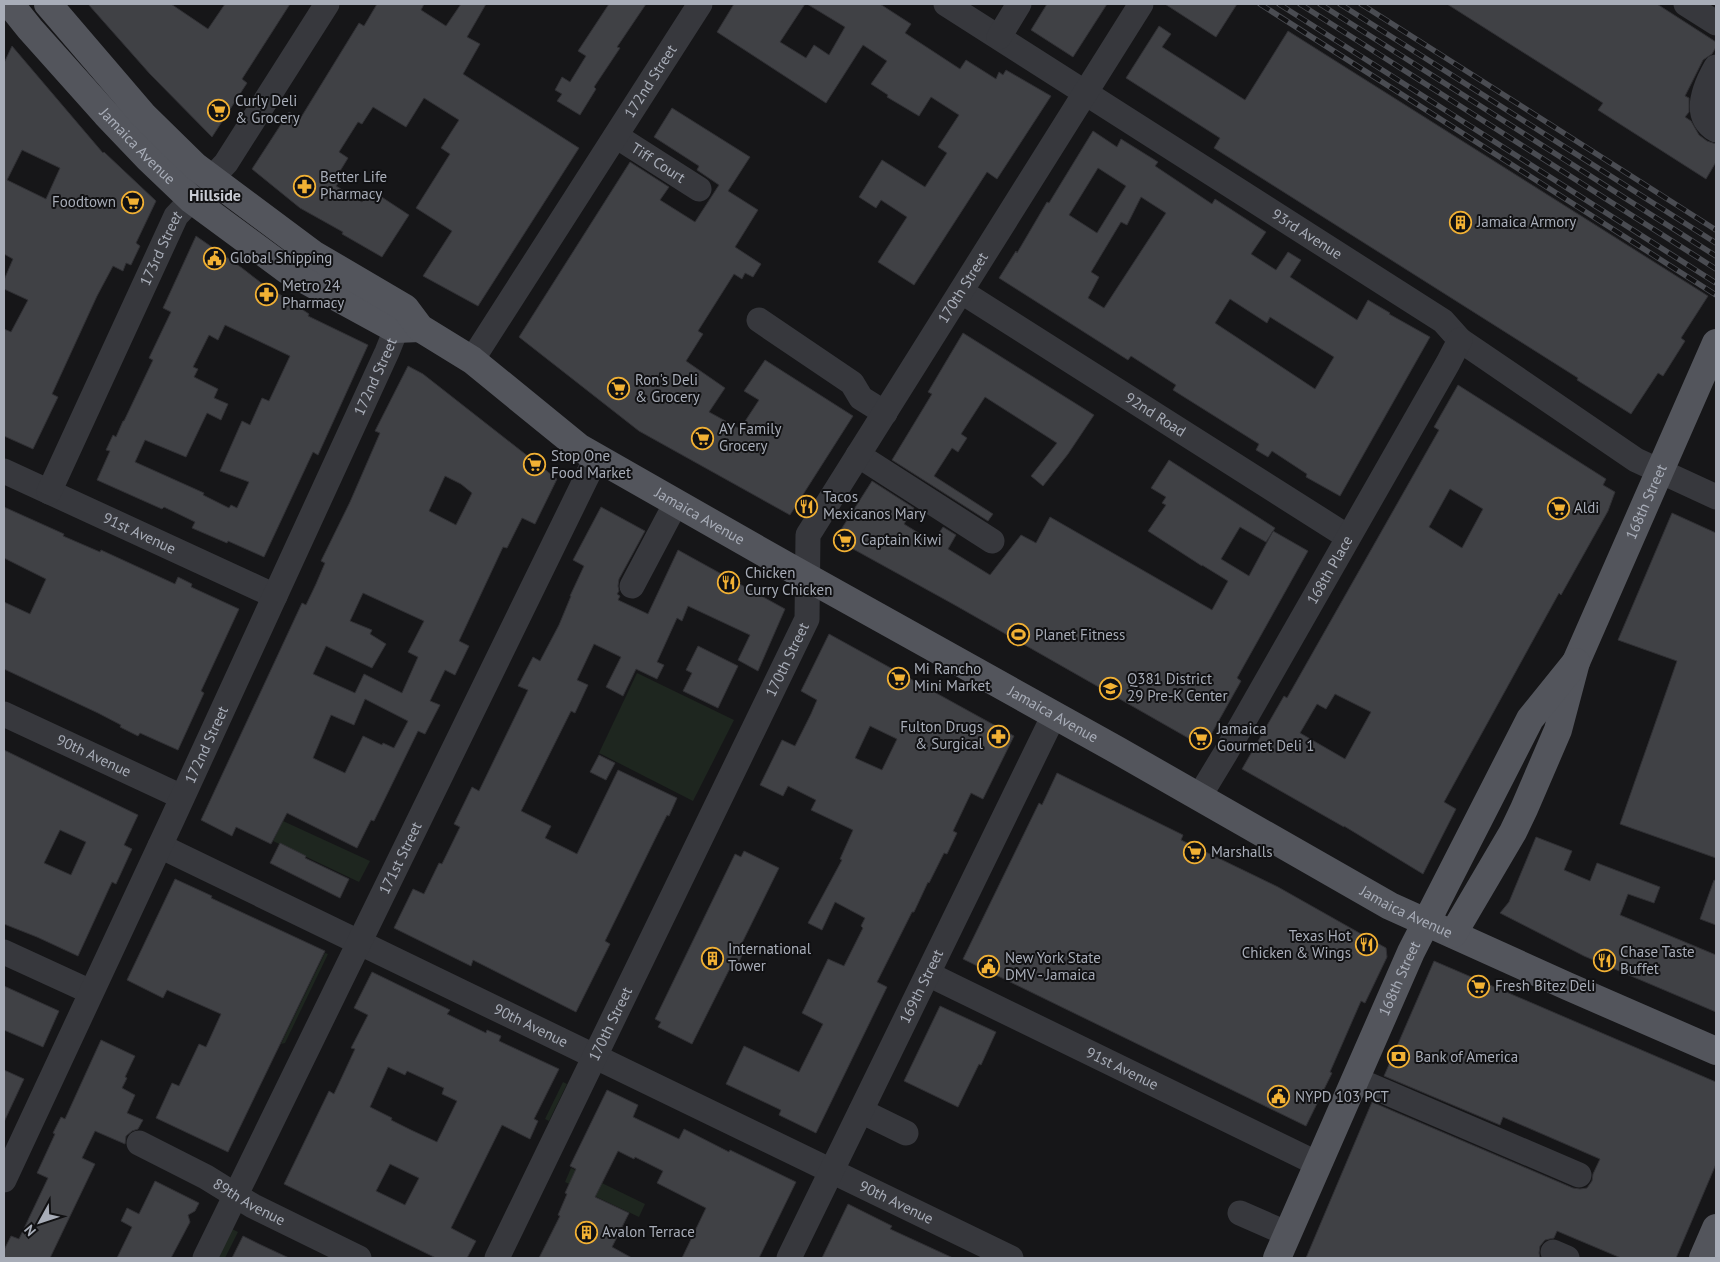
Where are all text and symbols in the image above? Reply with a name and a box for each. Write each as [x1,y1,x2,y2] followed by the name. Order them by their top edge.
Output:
[620,41,681,121] street label: 172nd Street
[235,91,300,127] place label: Curly Deli & Grocery
[207,98,231,122] supermarket icon: Curly Deli & Grocery
[95,103,180,188] street label: Jamaica Avenue
[628,138,689,187] street label: Tiff Court
[320,167,387,203] place label: Better Life Pharmacy
[292,174,316,198] pharmacy icon: Better Life Pharmacy
[189,185,241,205] district label: Hillside
[120,190,144,214] supermarket icon: Foodtown
[52,192,116,211] place label: Foodtown
[1268,204,1346,263] street label: 93rd Avenue
[135,206,185,289] street label: 173rd Street
[1449,210,1473,234] building icon: Jamaica Armory
[1476,212,1576,231] place label: Jamaica Armory
[202,246,226,270] public building icon: Global Shipping
[230,248,332,267] place label: Global Shipping
[933,249,992,327] street label: 170th Street
[282,276,344,312] place label: Metro 24 Pharmacy
[254,283,278,307] pharmacy icon: Metro 24 Pharmacy
[349,335,401,418] street label: 172nd Street
[635,370,700,406] place label: Ron's Deli & Grocery
[607,377,631,401] supermarket icon: Ron's Deli & Grocery
[1122,388,1190,441] street label: 92nd Road
[719,419,782,455] place label: AY Family Grocery
[691,426,715,450] supermarket icon: AY Family Grocery
[551,446,631,482] place label: Stop One Food Market
[523,453,547,477] supermarket icon: Stop One Food Market
[1621,461,1671,542] street label: 168th Street
[651,482,748,549] street label: Jamaica Avenue
[823,487,926,523] place label: Tacos Mexicanos Mary
[795,494,819,518] restaurant icon: Tacos Mexicanos Mary
[1546,496,1570,520] supermarket icon: Aldi
[1574,498,1599,517] place label: Aldi
[100,508,179,558] street label: 91st Avenue
[833,528,857,552] supermarket icon: Captain Kiwi
[861,530,942,549] place label: Captain Kiwi
[1302,532,1357,608] street label: 168th Place
[745,563,832,599] place label: Chicken Curry Chicken
[717,570,741,594] restaurant icon: Chicken Curry Chicken
[761,619,813,700] street label: 170th Street
[1007,623,1031,647] sports icon: Planet Fitness
[1035,625,1125,644] place label: Planet Fitness
[914,659,990,695] place label: Mi Rancho Mini Market
[886,666,910,690] supermarket icon: Mi Rancho Mini Market
[1127,669,1228,705] place label: Q381 District 29 Pre-K Center
[1099,676,1123,700] school or university icon: Q381 District 29 Pre-K Center
[1004,681,1102,747] street label: Jamaica Avenue
[180,703,232,786] street label: 172nd Street
[900,717,984,753] place label: Fulton Drugs & Surgical
[1216,719,1314,755] place label: Jamaica Gourmet Deli 1
[987,724,1011,748] pharmacy icon: Fulton Drugs & Surgical
[1189,726,1213,750] supermarket icon: Jamaica Gourmet Deli 1
[54,730,134,781] street label: 90th Avenue
[374,819,426,897] street label: 171st Street
[1183,840,1207,864] supermarket icon: Marshalls
[1211,842,1272,861] place label: Marshalls
[1356,881,1456,942] street label: Jamaica Avenue
[1242,926,1351,962] place label: Texas Hot Chicken & Wings
[1355,933,1379,957] restaurant icon: Texas Hot Chicken & Wings
[1374,938,1424,1019] street label: 168th Street
[728,939,812,975] place label: International Tower
[1620,942,1695,978] place label: Chase Taste Buffet
[700,946,724,970] building icon: International Tower
[895,946,947,1027] street label: 169th Street
[1005,948,1101,984] place label: New York State DMV - Jamaica
[1592,949,1616,973] restaurant icon: Chase Taste Buffet
[977,955,1001,979] public building icon: New York State DMV - Jamaica
[1467,974,1491,998] supermarket icon: Fresh Bitez Deli
[1495,976,1595,995] place label: Fresh Bitez Deli
[584,984,636,1064] street label: 170th Street
[491,999,571,1051] street label: 90th Avenue
[1083,1042,1162,1094] street label: 91st Avenue
[1387,1045,1411,1069] bank icon: Bank of America
[1415,1047,1518,1066] place label: Bank of America
[1267,1085,1291,1109] public building icon: NYPD 103 PCT
[1295,1087,1389,1106] place label: NYPD 103 PCT
[210,1174,289,1229] street label: 89th Avenue
[856,1176,937,1228] street label: 90th Avenue
[15,1197,65,1247] north arrow
[574,1220,598,1244] building icon: Avalon Terrace
[20,1221,40,1240] text: N
[602,1222,695,1241] place label: Avalon Terrace

